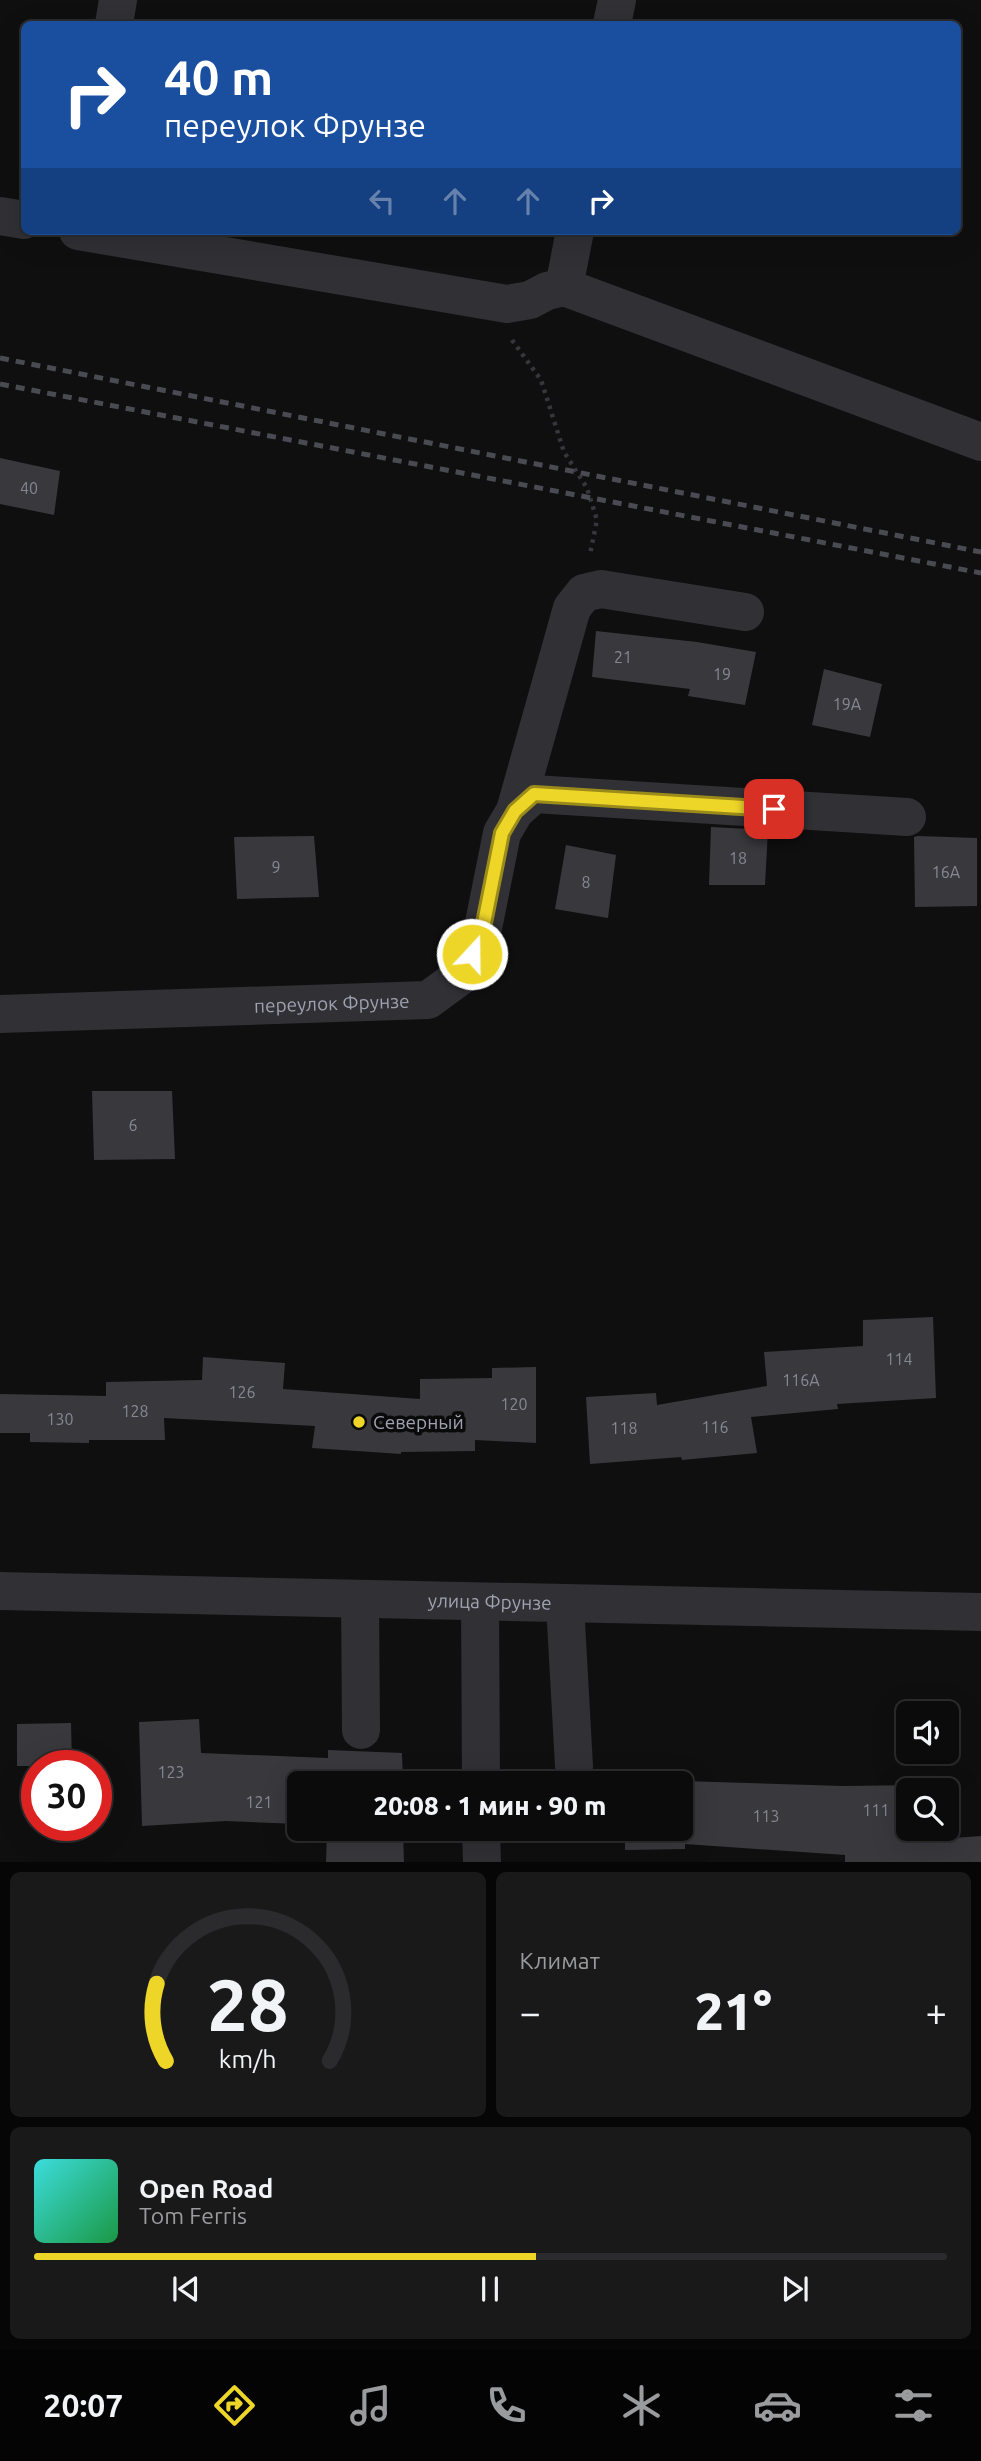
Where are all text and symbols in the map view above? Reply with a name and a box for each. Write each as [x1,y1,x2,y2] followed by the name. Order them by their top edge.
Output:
[49,49,140,140] icon: right
[164,49,273,104] text: 40 m
[164,107,426,143] text: переулок Фрунзе
[363,182,401,220] icon: left
[436,182,474,220] icon: ahead
[509,182,547,220] icon: ahead
[582,182,620,220] icon: right
[20,479,38,497] house number: 40
[614,648,632,666] house number: 21
[713,665,731,683] house number: 19
[833,695,862,713] house number: 19А
[744,779,804,839] pin
[755,790,793,828] icon: arrive
[729,849,747,867] house number: 18
[271,858,281,876] house number: 9
[932,863,961,881] house number: 16А
[581,873,591,891] house number: 8
[435,917,509,991] position arrow
[254,990,410,1017] street label: переулок Фрунзе
[128,1116,138,1134] house number: 6
[885,1350,913,1368] house number: 114
[782,1371,820,1389] house number: 116А
[228,1383,256,1401] house number: 126
[500,1395,528,1413] house number: 120
[121,1402,149,1420] house number: 128
[46,1410,74,1428] house number: 130
[373,1411,464,1433] place label: Северный
[351,1414,367,1430] marker: Северный
[701,1418,729,1436] house number: 116
[610,1419,638,1437] house number: 118
[428,1589,552,1614] street label: улица Фрунзе
[896,1701,959,1841] map controls
[896,1701,959,1764] button: sound
[21,1750,112,1841] speed limit sign: 30
[157,1763,185,1781] house number: 123
[896,1778,959,1841] button: search
[374,1791,607,1820] text: 20:08 · 1 мин · 90 m
[245,1793,273,1811] house number: 121
[862,1801,890,1819] house number: 111
[752,1807,780,1825] house number: 113
[520,1948,600,1973] text: Климат
[207,1963,289,2045] text: 28
[694,1982,772,2040] text: 21°
[520,1991,541,2033] text: −
[926,1991,947,2033] text: +
[219,2044,277,2072] text: km/h
[139,2174,273,2203] text: Open Road
[139,2203,247,2228] text: Tom Ferris
[167,2270,205,2308] icon: previous
[471,2270,509,2308] icon: pause
[776,2270,814,2308] icon: next
[210,2381,259,2430] icon: directions
[346,2381,395,2430] icon: music
[482,2381,531,2430] icon: phone
[617,2381,666,2430] icon: climate
[753,2381,802,2430] icon: car
[889,2381,938,2430] icon: filters
[43,2387,123,2423] text: 20:07

